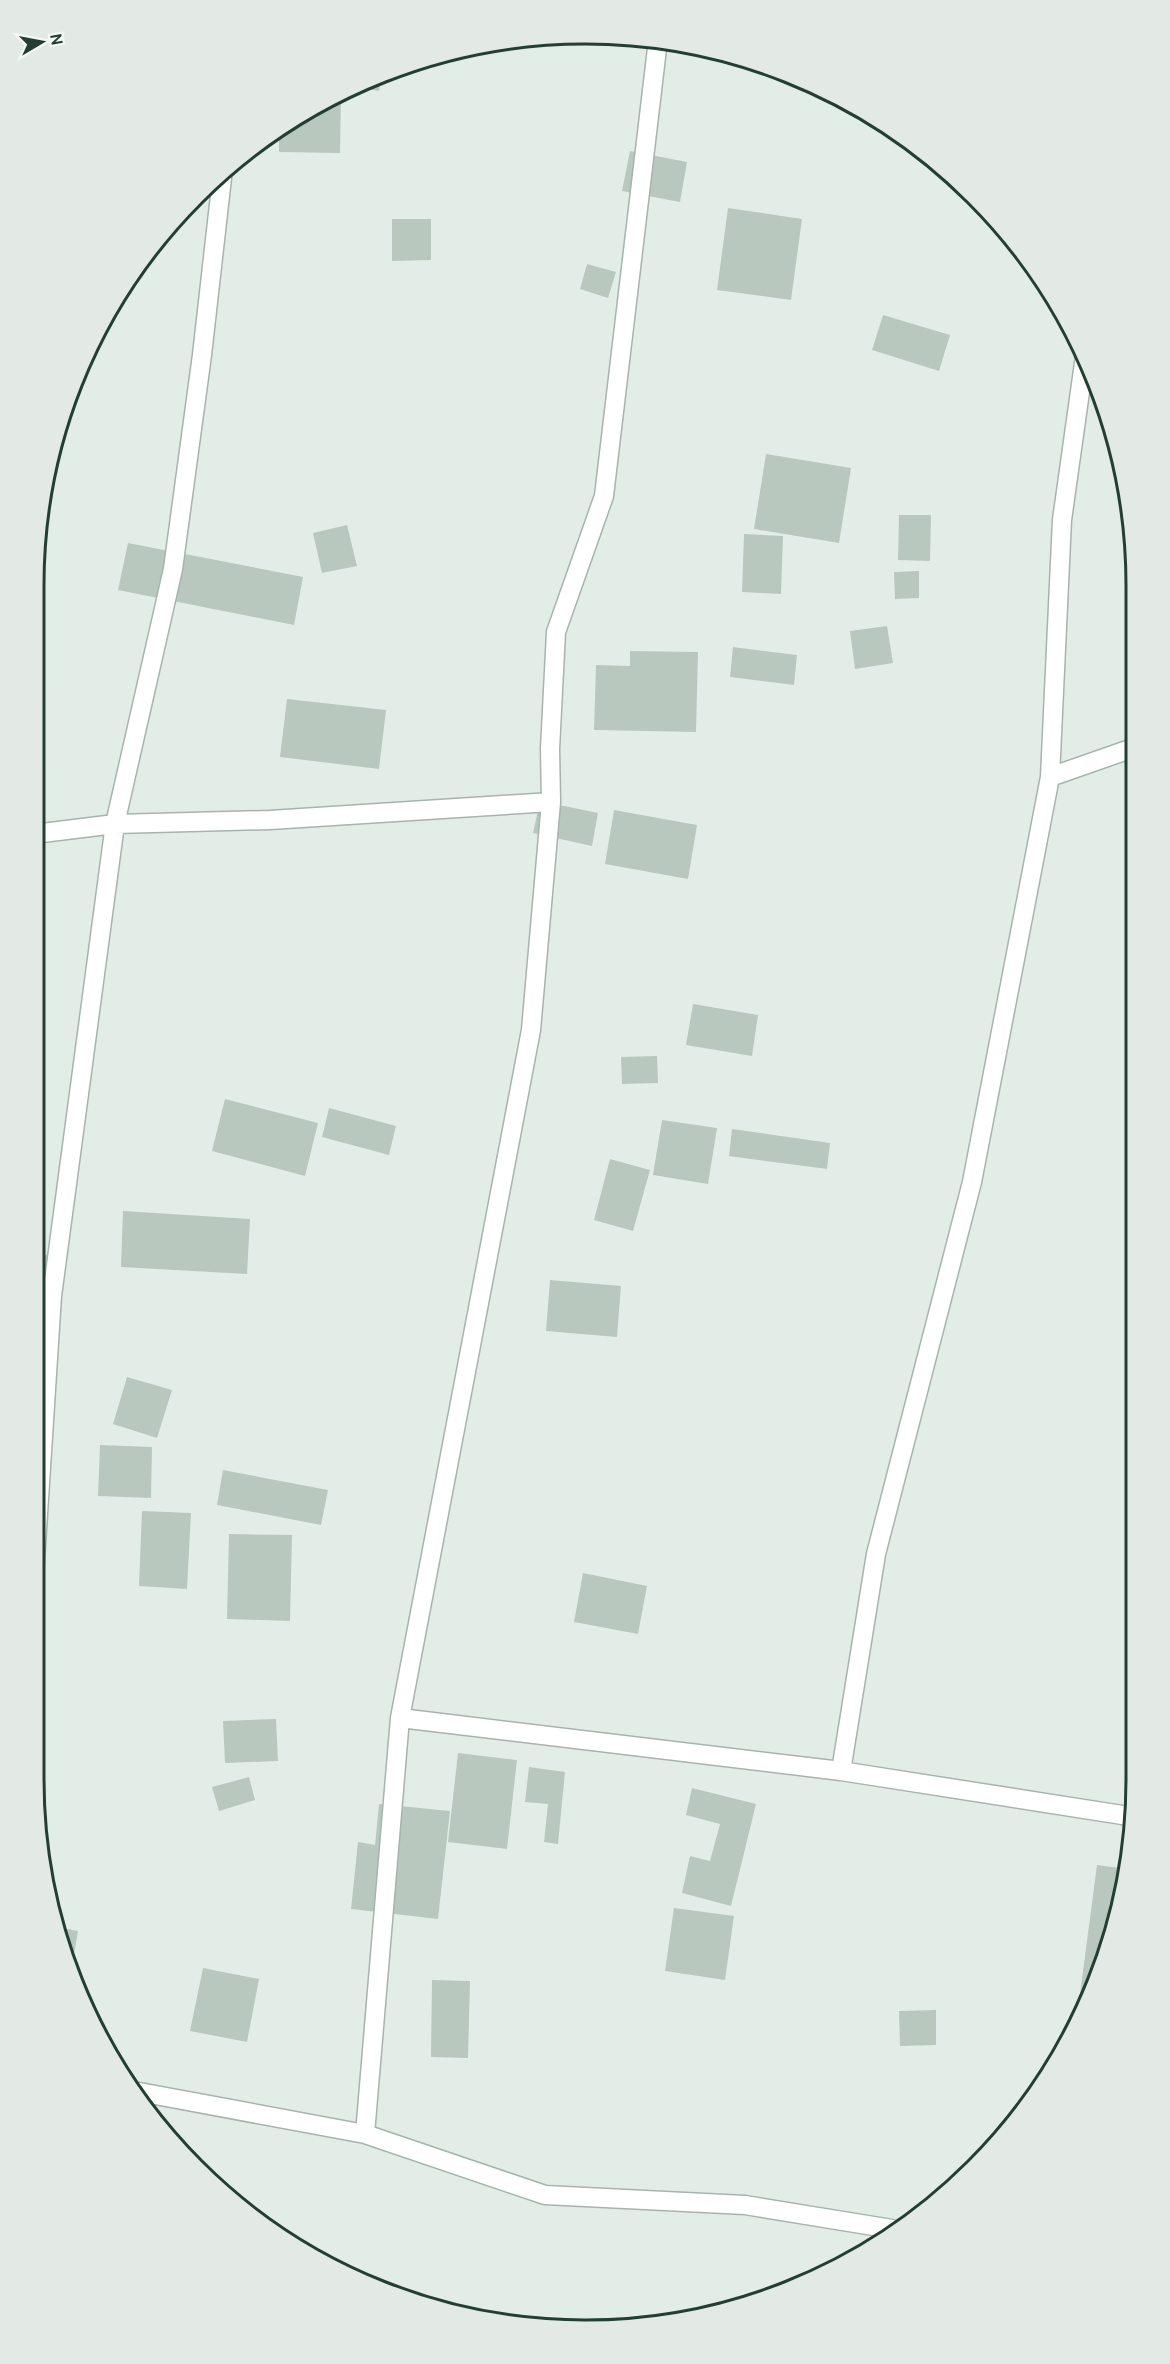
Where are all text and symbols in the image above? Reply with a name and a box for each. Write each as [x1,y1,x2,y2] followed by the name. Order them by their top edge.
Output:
[12,12,72,72] north arrow
[46,32,67,47] text: N

